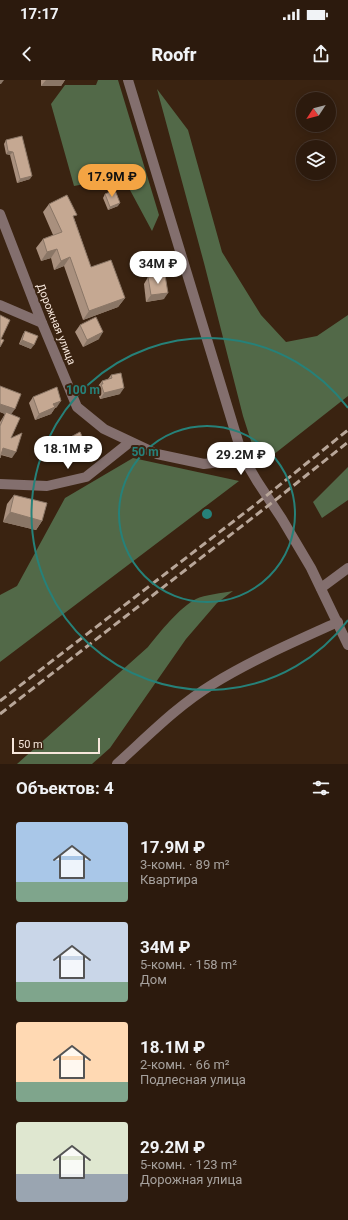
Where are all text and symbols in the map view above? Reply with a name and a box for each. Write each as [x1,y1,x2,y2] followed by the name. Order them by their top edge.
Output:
[20,5,59,23] text: 17:17
[16,43,38,65] icon: back
[310,43,332,65] icon: share
[151,44,197,65] text: Roofr
[296,92,336,132] north arrow
[296,92,336,180] map controls
[296,140,336,180] button: layers
[75,164,149,198] pin: 17.9M ₽
[87,169,137,184] text: 17.9M ₽
[130,251,186,285] pin: 34M ₽
[139,256,177,271] text: 34M ₽
[34,281,78,367] street label: Дорожная улица
[66,383,100,397] text: 100 m
[31,436,105,470] pin: 18.1M ₽
[43,441,93,456] text: 18.1M ₽
[204,442,278,476] pin: 29.2M ₽
[131,445,159,459] text: 50 m
[216,447,266,462] text: 29.2M ₽
[200,507,214,521] centre of rings
[12,736,100,755] scale bar
[18,738,43,751] text: 50 m
[310,777,332,799] icon: filters
[16,778,114,798] text: Объектов: 4
[140,837,205,857] text: 17.9M ₽
[48,838,96,886] icon: home
[140,857,230,872] text: 3-комн. · 89 m²
[140,872,198,887] text: Квартира
[140,937,191,957] text: 34M ₽
[48,938,96,986] icon: home
[140,957,237,972] text: 5-комн. · 158 m²
[140,972,167,987] text: Дом
[140,1037,205,1057] text: 18.1M ₽
[48,1038,96,1086] icon: home
[140,1057,230,1072] text: 2-комн. · 66 m²
[140,1072,246,1087] text: Подлесная улица
[140,1137,205,1157] text: 29.2M ₽
[48,1138,96,1186] icon: home
[140,1157,237,1172] text: 5-комн. · 123 m²
[140,1172,242,1187] text: Дорожная улица

